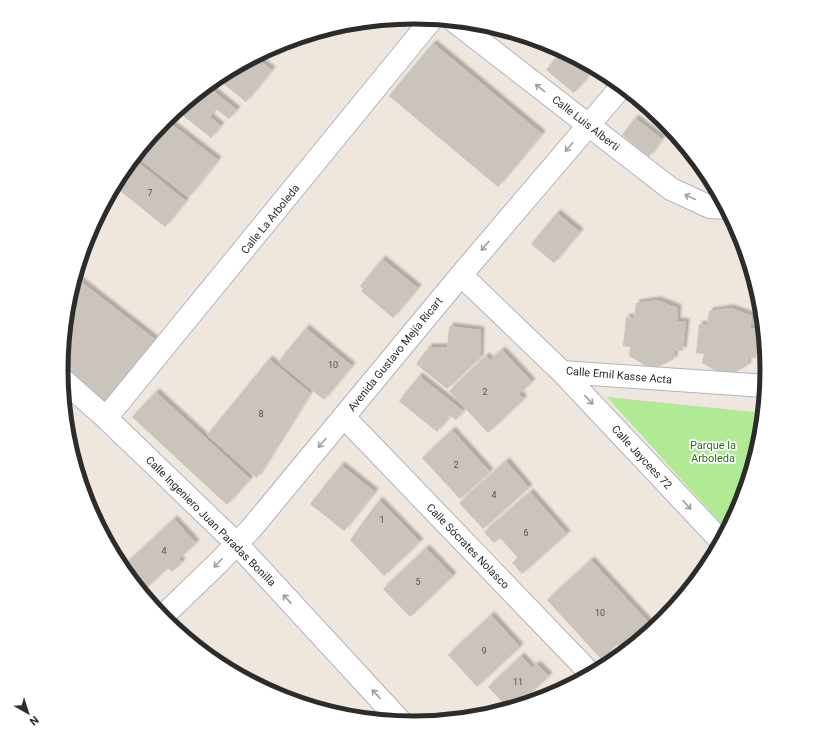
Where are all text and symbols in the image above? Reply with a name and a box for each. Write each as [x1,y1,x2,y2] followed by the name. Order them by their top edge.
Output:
[535,84,546,92] one-way arrow
[549,93,622,154] street label: Calle Luis Alberti
[565,142,574,153] one-way arrow
[238,182,302,257] street label: Calle La Arboleda
[147,188,153,198] house number: 7
[684,193,696,201] one-way arrow
[481,241,490,252] one-way arrow
[345,294,446,414] street label: Avenida Gustavo Mejía Ricart
[328,360,338,370] house number: 10
[565,364,673,387] street label: Calle Emil Kasse Acta
[482,387,488,397] house number: 2
[584,395,594,405] one-way arrow
[258,409,264,419] house number: 8
[609,423,674,492] street label: Calle Jaycees 72
[317,438,326,449] one-way arrow
[690,439,736,465] park label: Parque la Arboleda
[143,454,278,589] street label: Calle Ingeniero Juan Paradas Bonilla
[453,460,459,470] house number: 2
[491,490,497,500] house number: 4
[683,500,692,510] one-way arrow
[424,501,512,592] street label: Calle Sócrates Nolasco
[379,515,385,525] house number: 1
[523,528,529,538] house number: 6
[161,546,167,556] house number: 4
[213,558,223,568] one-way arrow
[415,577,421,587] house number: 5
[283,594,292,604] one-way arrow
[595,608,605,618] house number: 10
[481,646,487,656] house number: 9
[513,677,523,687] house number: 11
[371,689,380,699] one-way arrow
[8,693,48,733] north arrow
[27,713,41,728] text: N

